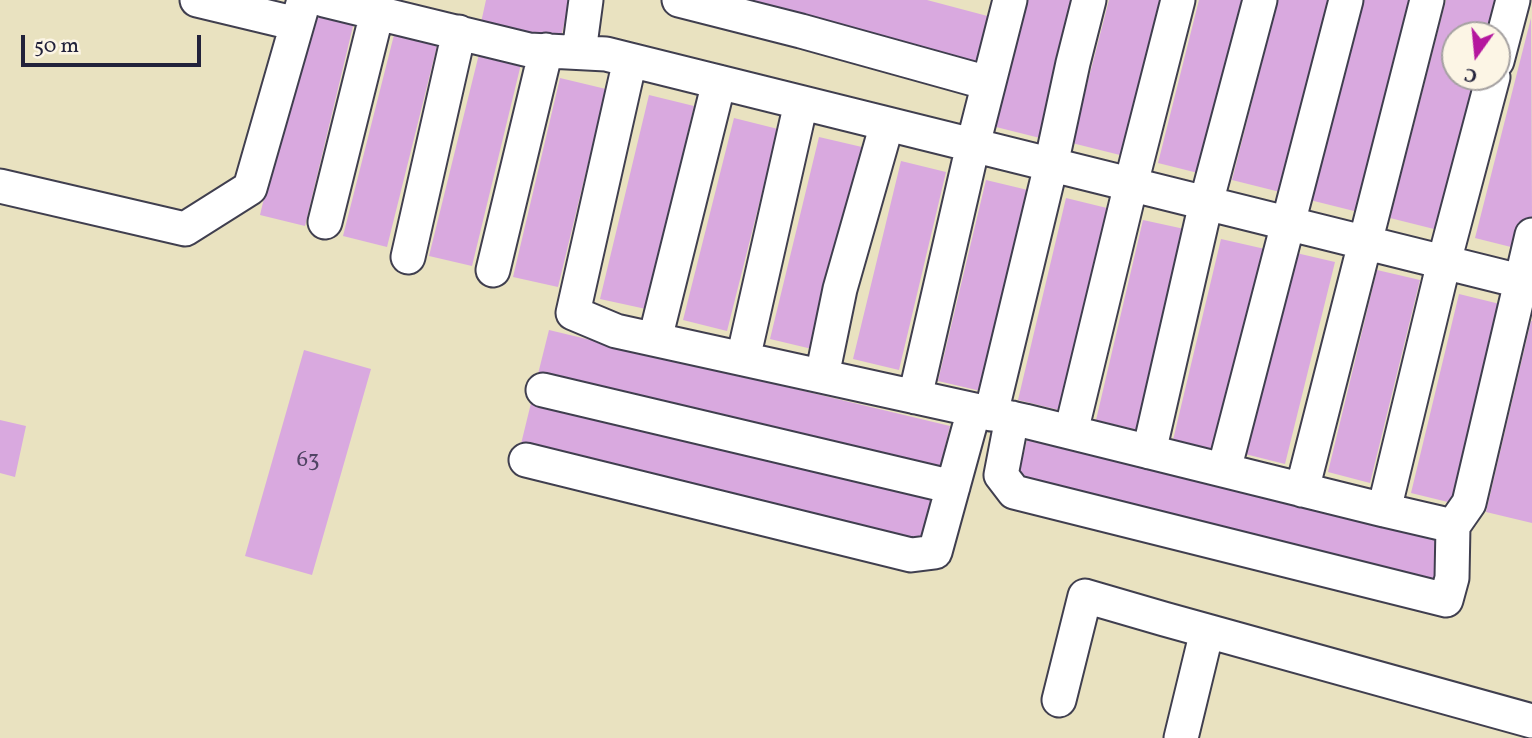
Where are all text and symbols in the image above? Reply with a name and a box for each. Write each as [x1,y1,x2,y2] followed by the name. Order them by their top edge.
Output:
[24,21,205,65] scale bar
[1441,21,1511,91] north arrow
[34,32,79,61] text: 50 m
[1462,60,1480,88] text: С
[296,448,320,476] house number: 63

